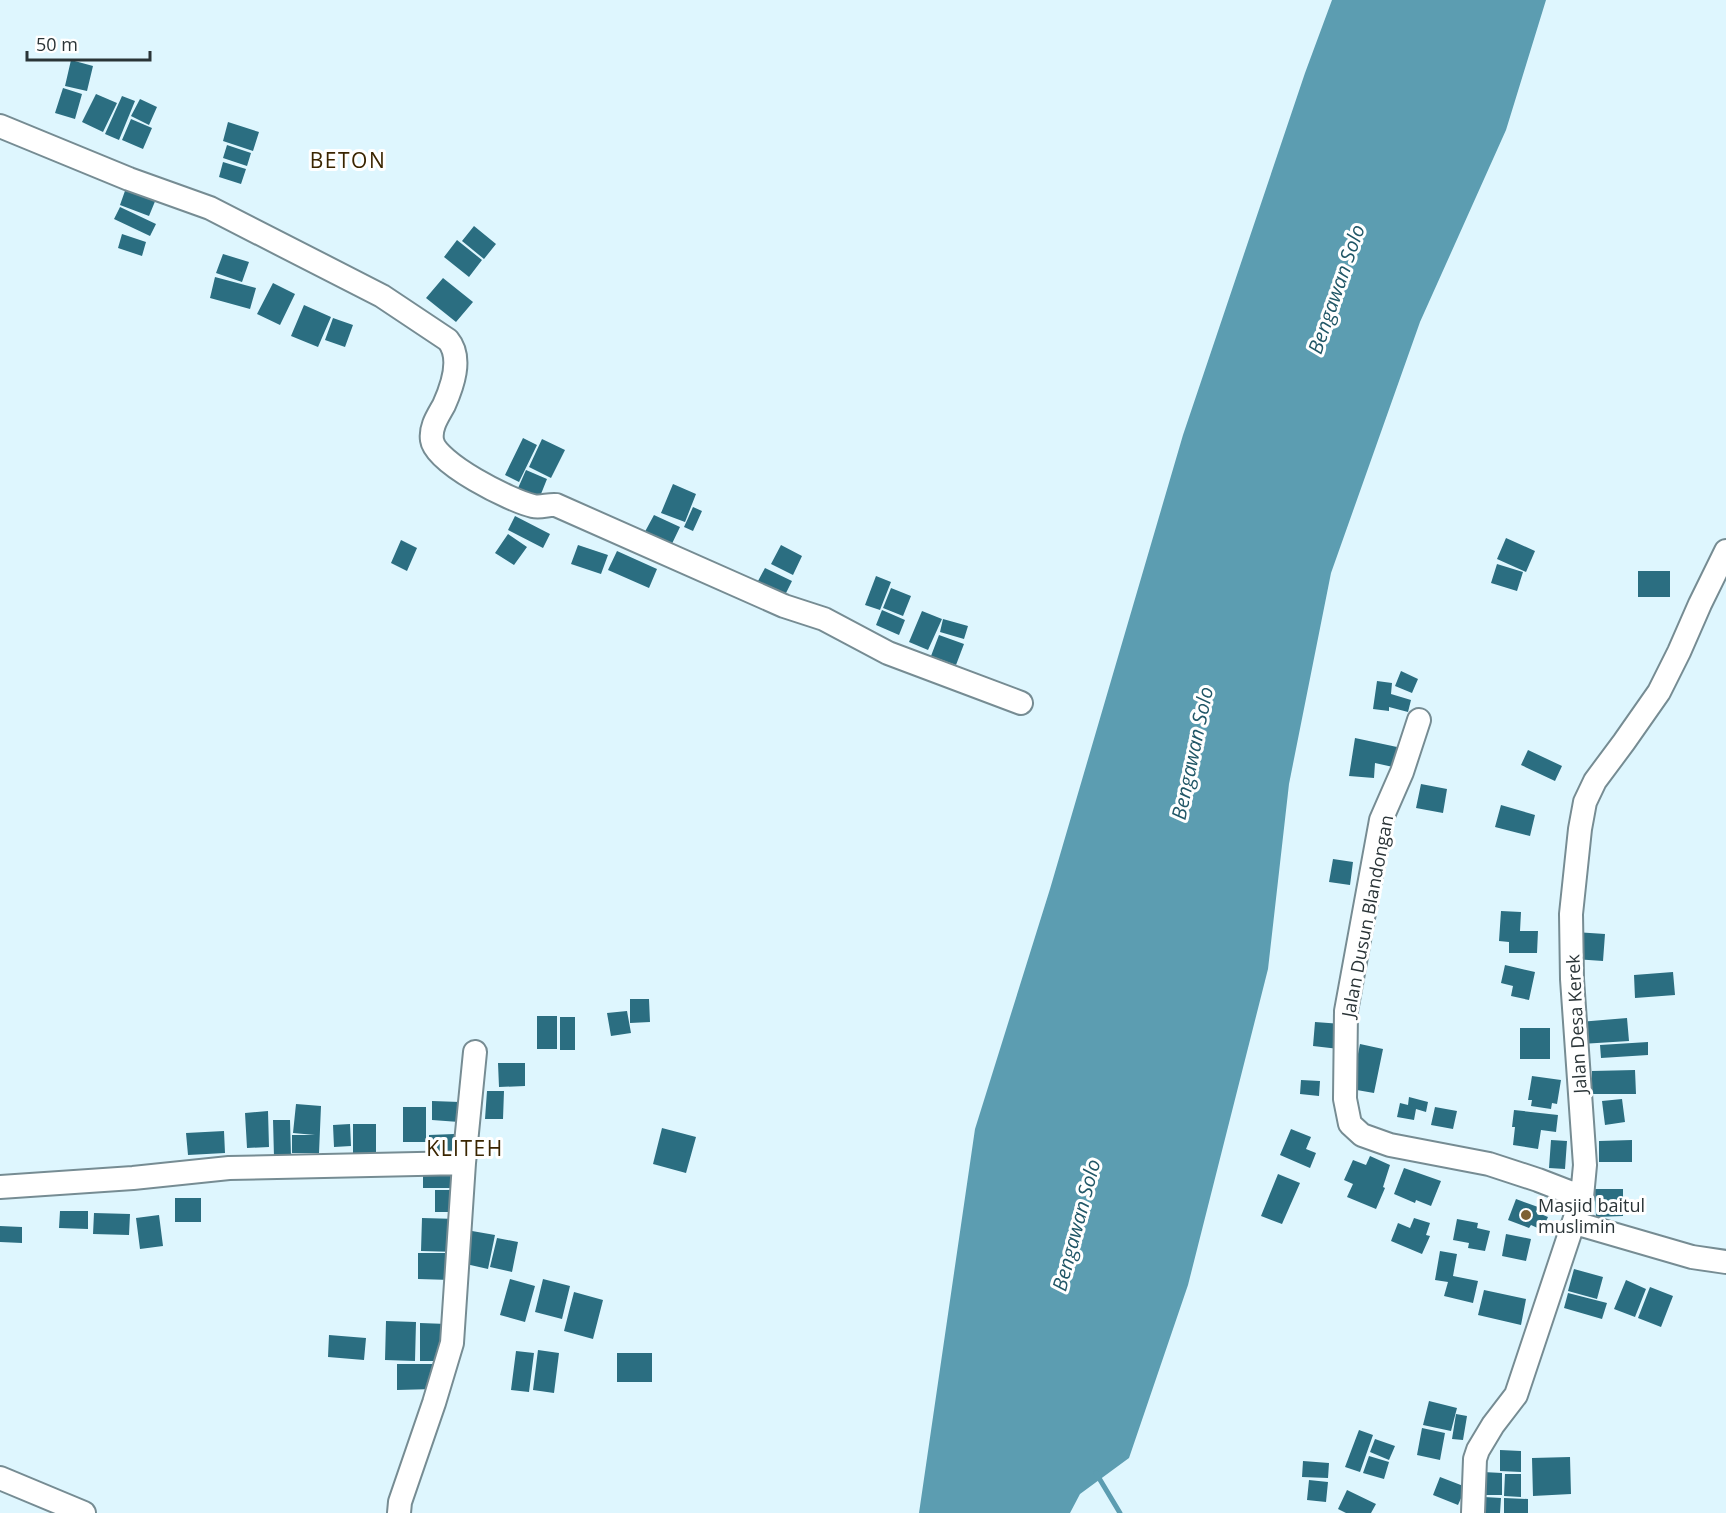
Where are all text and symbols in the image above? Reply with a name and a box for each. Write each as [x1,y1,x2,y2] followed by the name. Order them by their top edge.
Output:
[27,24,150,62] scale bar
[36,32,78,56] text: 50 m
[310,146,386,174] district label: BETON
[1301,221,1371,357] water label: Bengawan Solo
[1165,684,1219,822] water label: Bengawan Solo
[1335,813,1398,1021] street label: Jalan Dusun Blandongan
[1560,953,1592,1096] street label: Jalan Desa Kerek
[426,1134,504,1162] district label: KLITEH
[1045,1156,1107,1294] water label: Bengawan Solo
[1538,1193,1645,1238] place label: Masjid baitul muslimin
[1519,1208,1533,1222] marker: Masjid baitul muslimin

